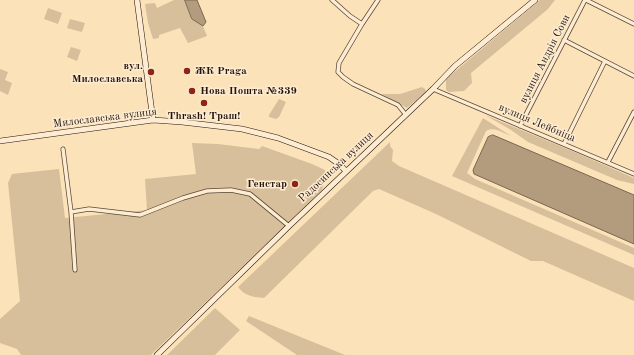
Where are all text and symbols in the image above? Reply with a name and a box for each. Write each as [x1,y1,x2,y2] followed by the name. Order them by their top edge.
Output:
[517,12,573,106] street label: вулиця Андрія Сови
[72,59,143,85] place label: вул. Милославська
[195,64,247,78] place label: ЖК Praga
[182,66,192,76] marker: ЖК Praga
[146,67,156,77] marker: вул. Милославська
[200,84,297,98] place label: Нова Пошта №339
[187,86,197,96] marker: Нова Пошта №339
[199,98,209,108] marker: Thrash! Траш!
[497,101,577,145] street label: вулиця Лейбніца
[52,105,158,131] street label: Милославська вулиця
[168,109,240,123] place label: Thrash! Траш!
[296,129,376,205] street label: Радосинська вулиця
[247,177,287,191] place label: Генстар
[290,179,300,189] marker: Генстар

